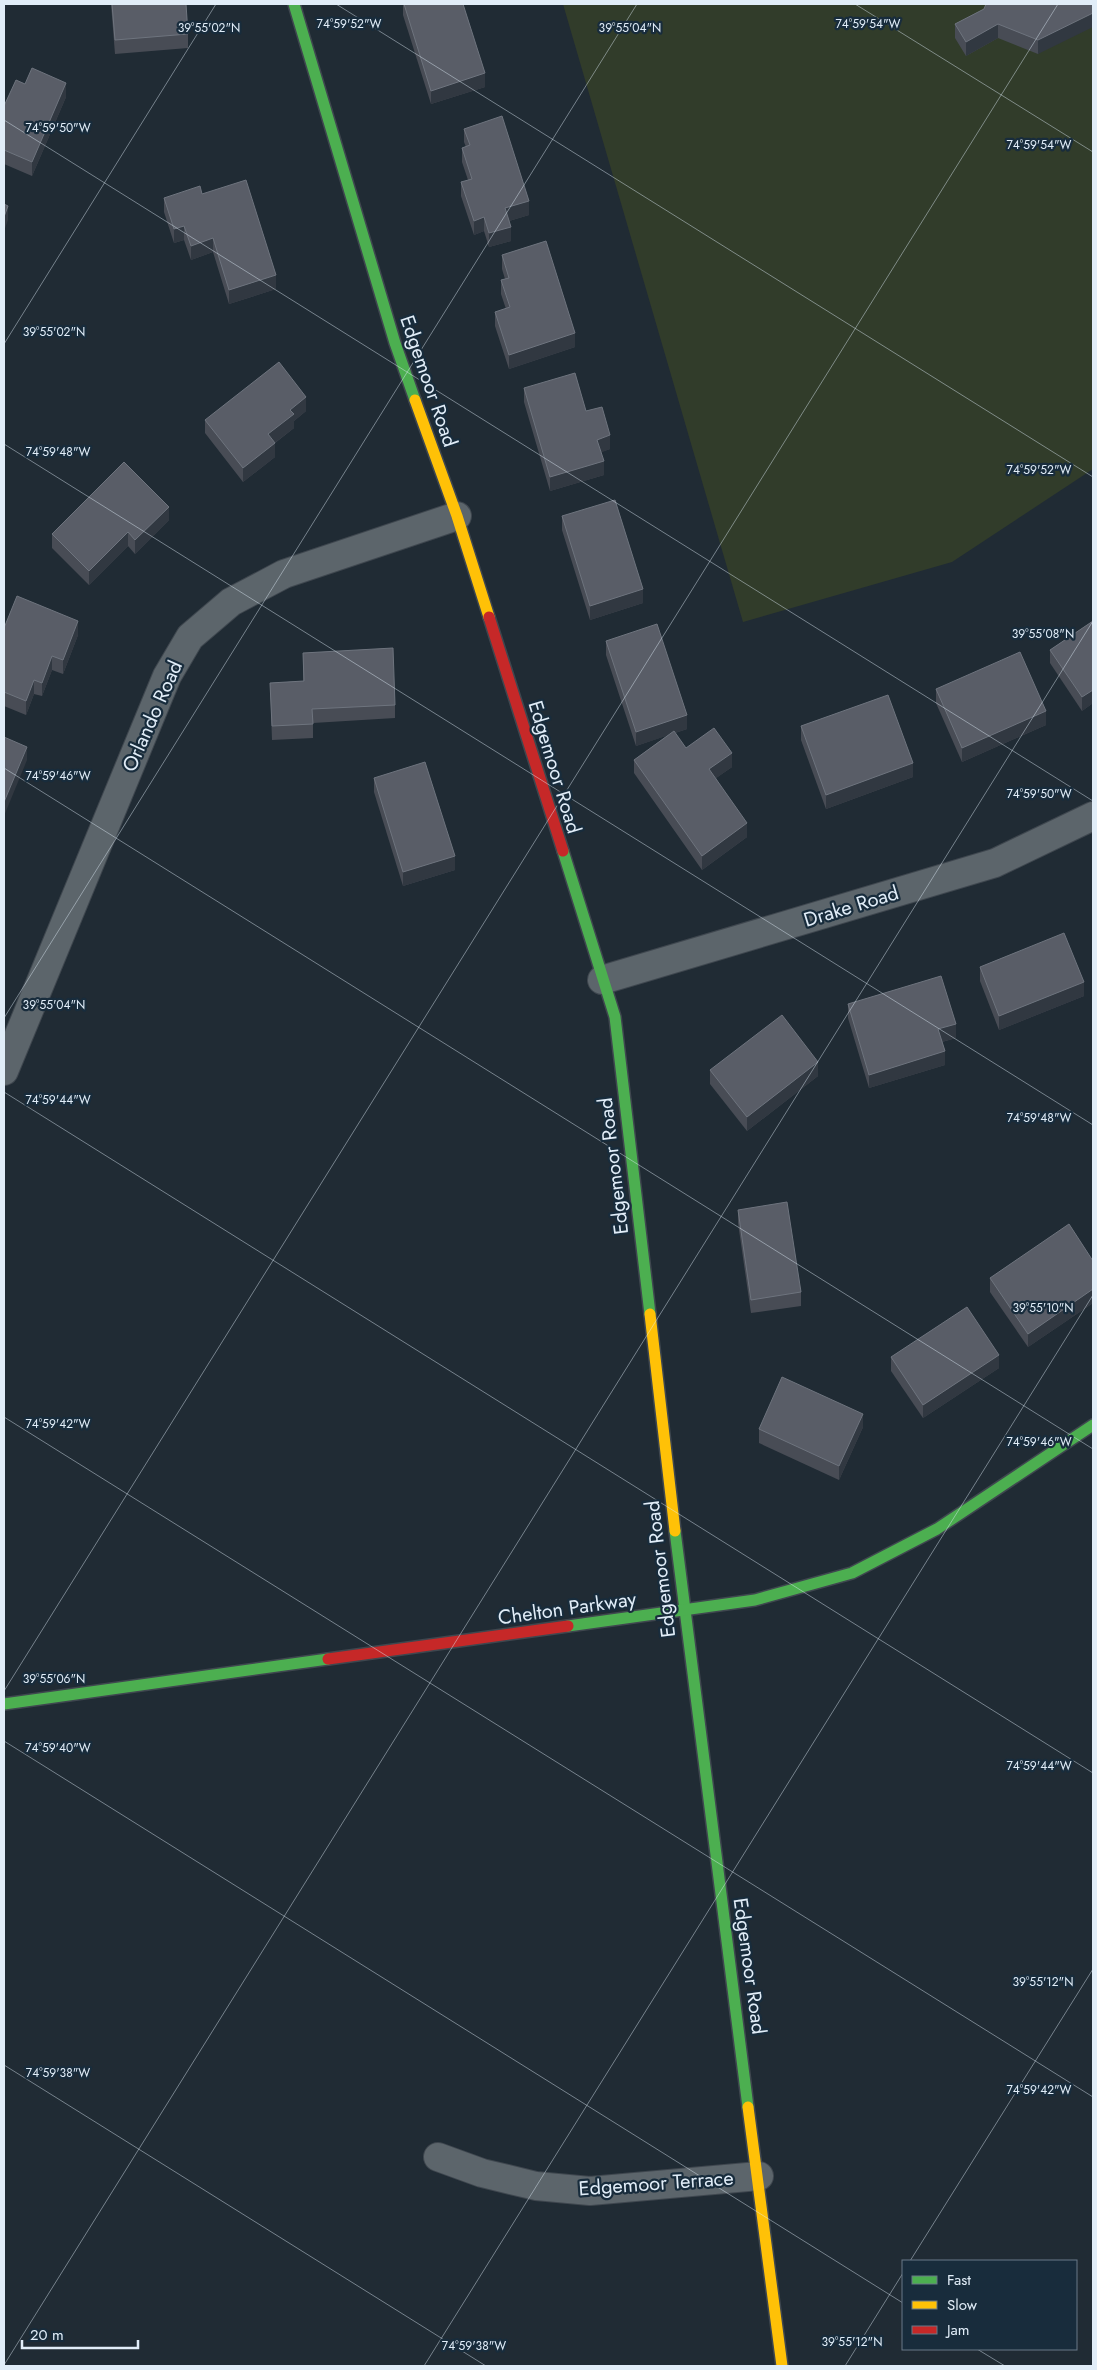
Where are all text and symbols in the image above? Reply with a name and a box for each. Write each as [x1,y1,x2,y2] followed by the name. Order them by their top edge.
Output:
[317,15,382,33] text: 74°59'52"W
[836,15,901,33] text: 74°59'54"W
[178,19,240,37] text: 39°55'02"N
[599,19,661,37] text: 39°55'04"N
[25,119,91,137] text: 74°59'50"W
[1007,136,1072,154] text: 74°59'54"W
[392,311,465,451] street label: Edgemoor Road
[23,323,85,341] text: 39°55'02"N
[26,443,90,461] text: 74°59'48"W
[1007,461,1072,479] text: 74°59'52"W
[1012,625,1074,643] text: 39°55'08"N
[115,656,190,776] street label: Orlando Road
[521,697,588,837] street label: Edgemoor Road
[25,767,91,785] text: 74°59'46"W
[1006,785,1072,803] text: 74°59'50"W
[800,878,902,935] street label: Drake Road
[23,996,85,1014] text: 39°55'04"N
[25,1091,91,1109] text: 74°59'44"W
[591,1096,636,1236] street label: Edgemoor Road
[1007,1109,1071,1127] text: 74°59'48"W
[1012,1299,1074,1317] text: 39°55'10"N
[25,1415,91,1433] text: 74°59'42"W
[1006,1433,1072,1451] text: 74°59'46"W
[638,1499,683,1639] street label: Edgemoor Road
[496,1584,638,1633] street label: Chelton Parkway
[23,1670,85,1688] text: 39°55'06"N
[25,1739,91,1757] text: 74°59'40"W
[1006,1757,1072,1775] text: 74°59'44"W
[726,1896,773,2036] street label: Edgemoor Road
[1013,1973,1073,1991] text: 39°55'12"N
[26,2064,90,2082] text: 74°59'38"W
[1006,2081,1072,2099] text: 74°59'42"W
[578,2164,734,2203] street label: Edgemoor Terrace
[902,2260,1077,2350] legend
[947,2269,971,2291] text: Fast
[947,2294,978,2316] text: Slow
[22,2318,139,2350] scale bar
[945,2319,970,2341] text: Jam
[30,2324,64,2346] text: 20 m
[822,2333,882,2351] text: 39°55'12"N
[442,2337,506,2355] text: 74°59'38"W

